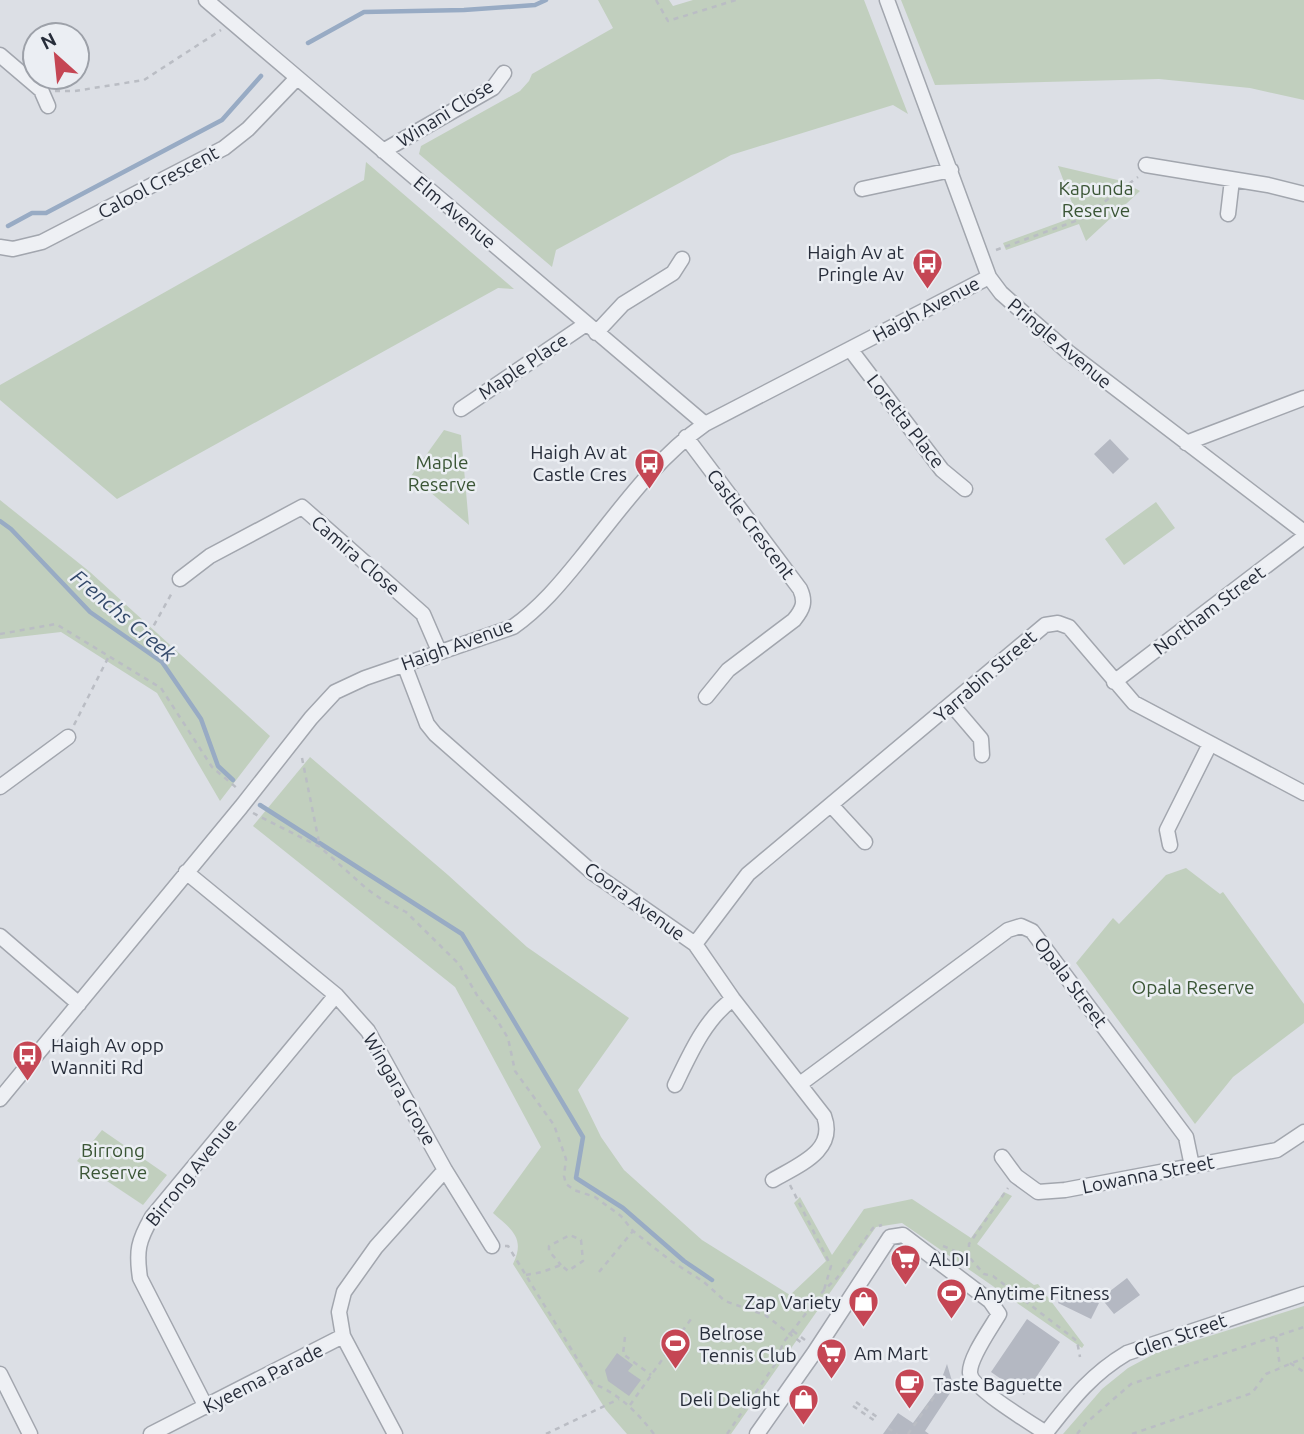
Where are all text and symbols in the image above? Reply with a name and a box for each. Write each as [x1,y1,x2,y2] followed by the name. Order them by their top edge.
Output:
[21,21,91,91] north arrow
[37,28,60,54] text: N
[393,75,497,151] street label: Winani Close
[94,141,222,223] street label: Calool Crescent
[409,171,501,253] street label: Elm Avenue
[1058,177,1134,221] park label: Kapunda Reserve
[807,241,905,285] place label: Haigh Av at Pringle Av
[910,246,944,290] bus stop icon: Haigh Av at Pringle Av
[869,272,983,346] street label: Haigh Avenue
[1004,293,1116,393] street label: Pringle Avenue
[474,328,572,404] street label: Maple Place
[863,370,949,472] street label: Loretta Place
[530,441,628,485] place label: Haigh Av at Castle Cres
[633,446,667,490] bus stop icon: Haigh Av at Castle Cres
[408,451,476,495] park label: Maple Reserve
[702,465,800,584] street label: Castle Crescent
[307,511,405,599] street label: Camira Close
[1149,561,1269,659] street label: Northam Street
[67,564,181,666] water label: Frenchs Creek
[398,614,516,674] street label: Haigh Avenue
[929,625,1041,726] street label: Yarrabin Street
[580,857,690,945] street label: Coora Avenue
[1030,932,1113,1032] street label: Opala Street
[1131,976,1255,998] park label: Opala Reserve
[359,1029,441,1149] street label: Wingara Grove
[51,1034,164,1078] place label: Haigh Av opp Wanniti Rd
[11,1039,45,1083] bus stop icon: Haigh Av opp Wanniti Rd
[141,1114,241,1230] street label: Birrong Avenue
[79,1139,147,1183] park label: Birrong Reserve
[1080,1150,1216,1198] street label: Lowanna Street
[889,1242,923,1286] supermarket icon: ALDI
[929,1248,969,1270] place label: ALDI
[934,1276,968,1320] sports icon: Anytime Fitness
[974,1282,1109,1304] place label: Anytime Fitness
[847,1285,881,1329] shop icon: Zap Variety
[745,1291,841,1313] place label: Zap Variety
[1131,1309,1230,1361] street label: Glen Street
[699,1322,797,1366] place label: Belrose Tennis Club
[659,1327,693,1371] sports icon: Belrose Tennis Club
[814,1336,848,1380] supermarket icon: Am Mart
[199,1338,327,1418] street label: Kyeema Parade
[854,1342,929,1364] place label: Am Mart
[893,1367,927,1411] cafe icon: Taste Baguette
[933,1373,1063,1395] place label: Taste Baguette
[786,1382,820,1426] shop icon: Deli Delight
[679,1388,781,1410] place label: Deli Delight

